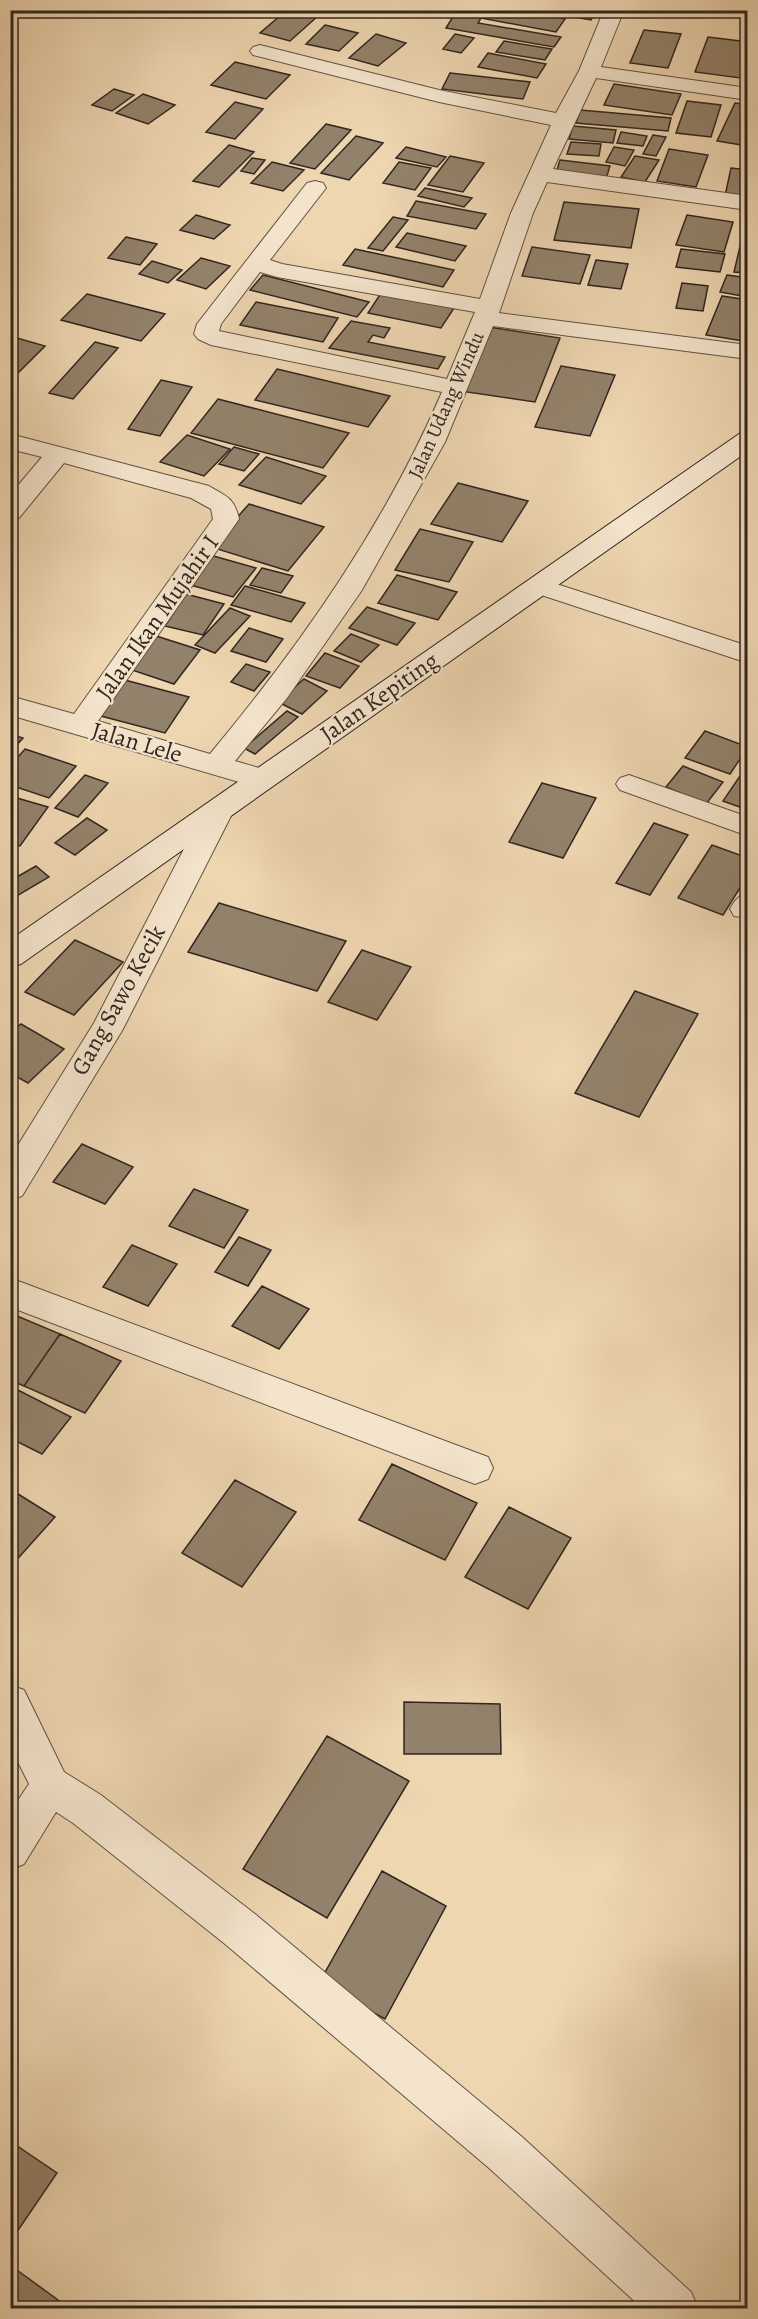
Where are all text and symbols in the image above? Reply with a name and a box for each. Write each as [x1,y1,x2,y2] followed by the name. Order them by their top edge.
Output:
[401,327,491,483] street label: Jalan Udang Windu
[88,528,226,706] street label: Jalan Ikan Mujahir I
[313,644,445,750] street label: Jalan Kepiting
[88,714,186,770] street label: Jalan Lele
[64,919,173,1081] street label: Gang Sawo Kecik

